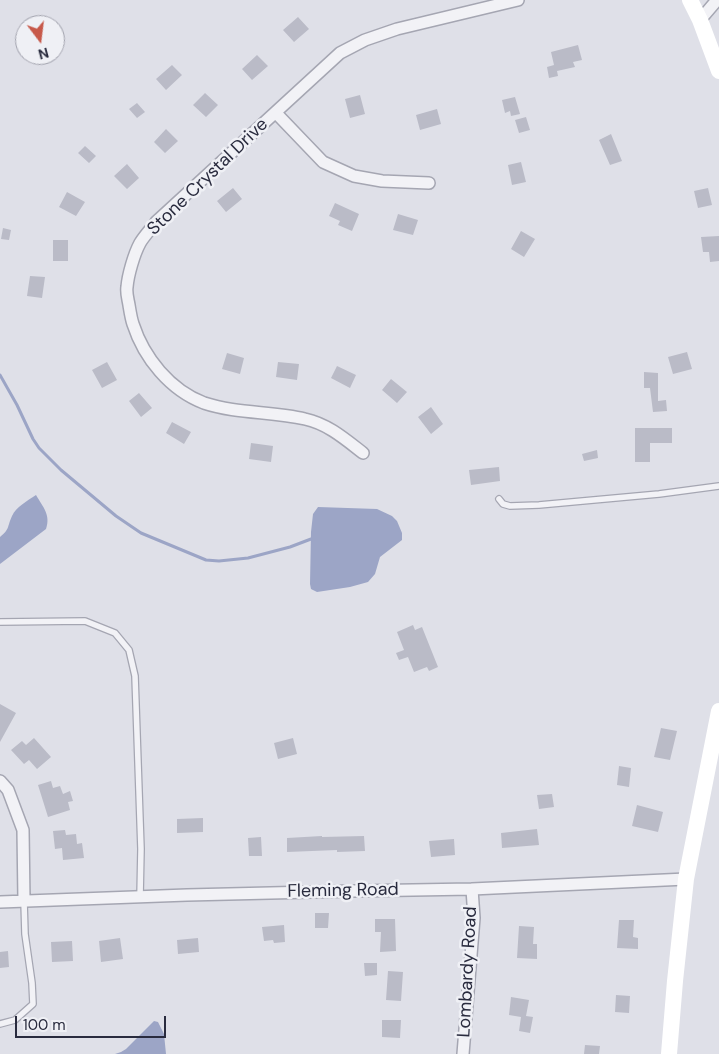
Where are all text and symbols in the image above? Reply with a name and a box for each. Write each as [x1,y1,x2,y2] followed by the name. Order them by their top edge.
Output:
[15,15,65,65] north arrow
[36,44,51,64] text: N
[143,114,273,240] street label: Stone Crystal Drive
[287,879,399,903] street label: Fleming Road
[454,906,482,1038] street label: Lombardy Road
[18,1006,169,1038] scale bar
[23,1015,66,1035] text: 100 m

